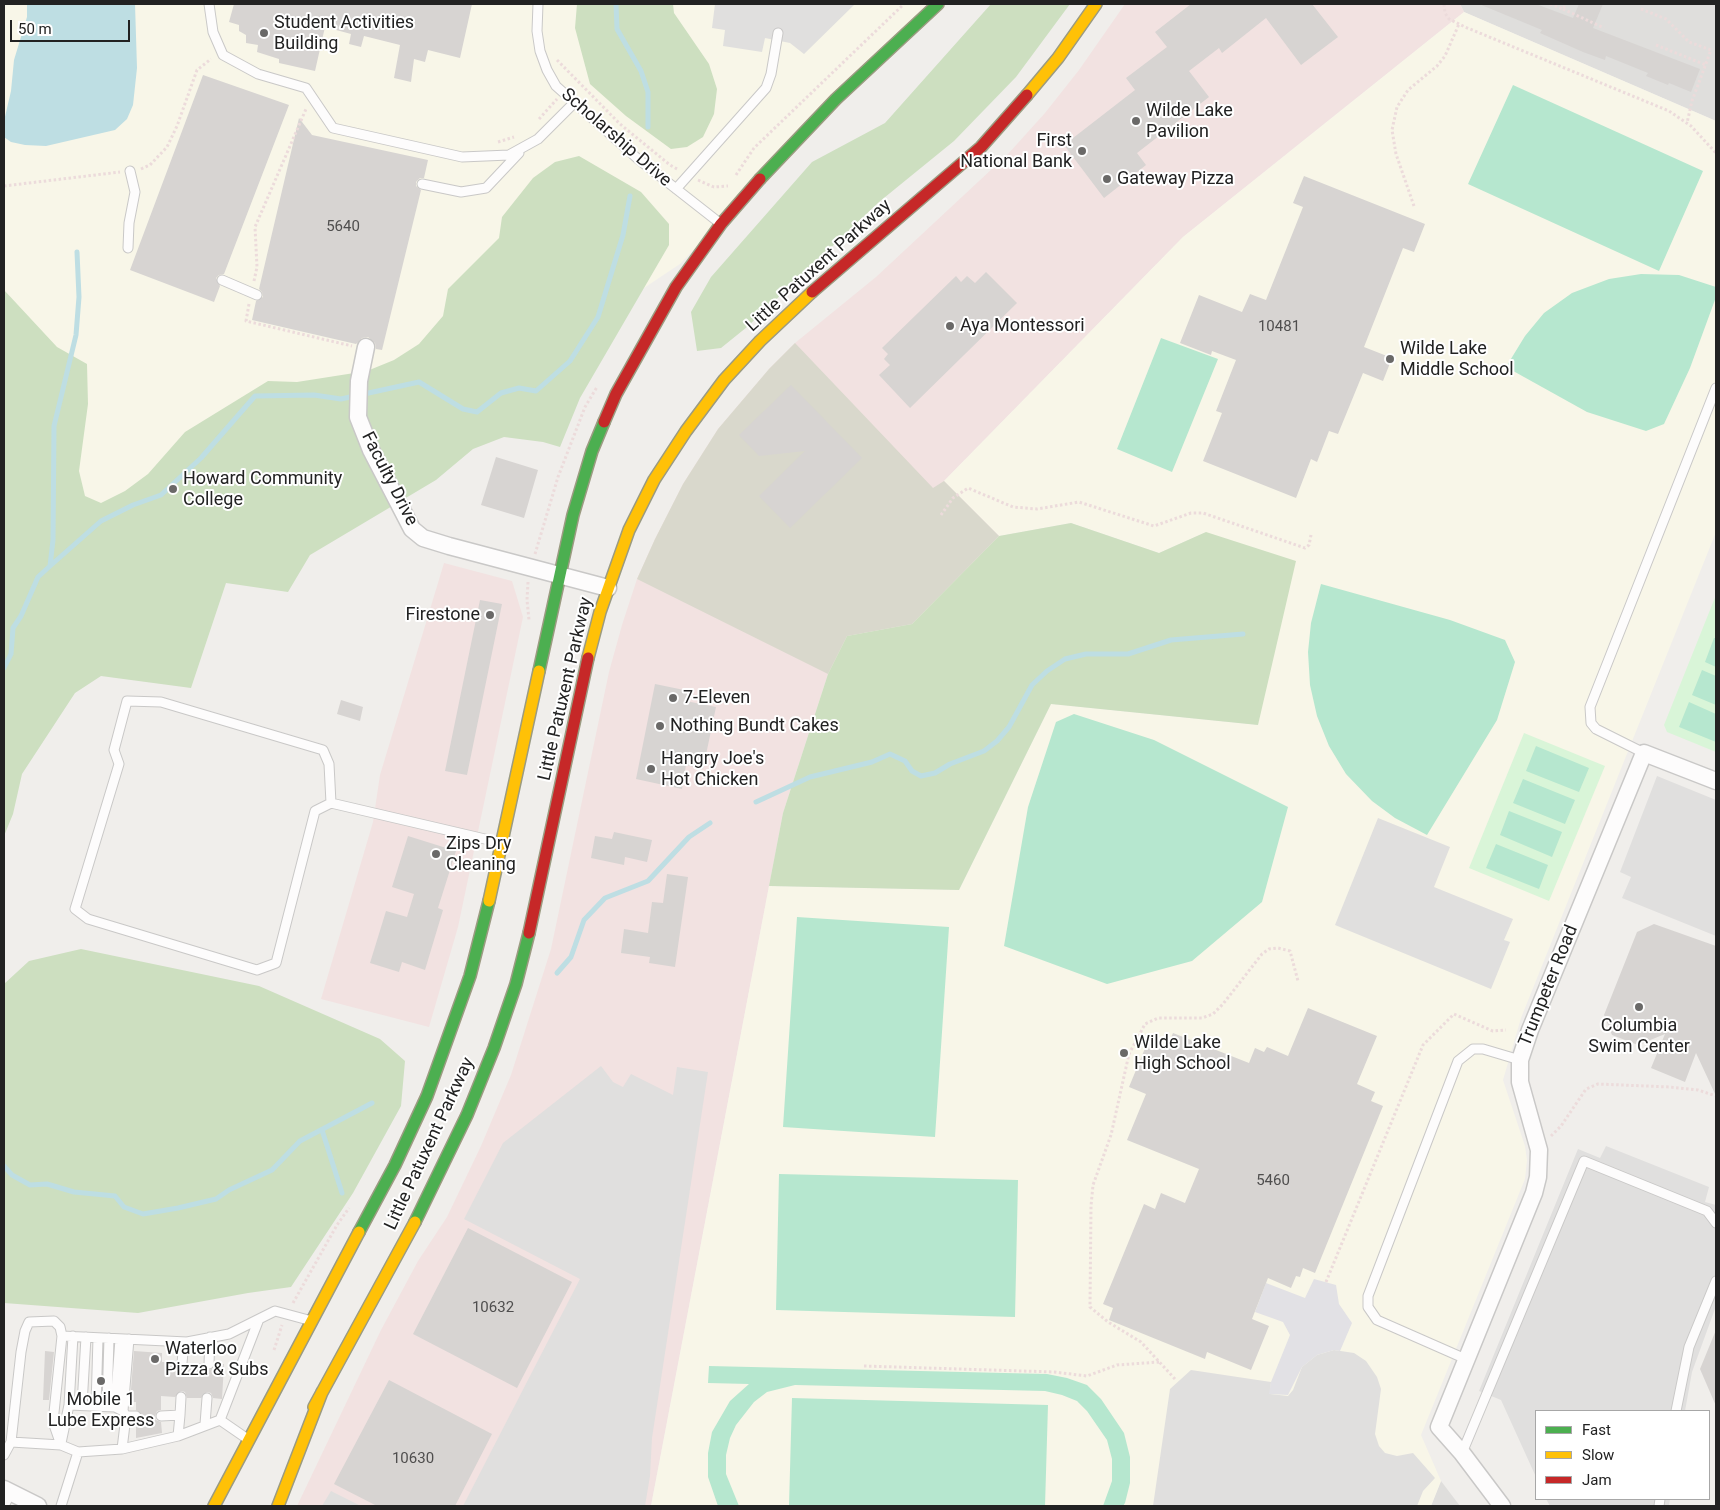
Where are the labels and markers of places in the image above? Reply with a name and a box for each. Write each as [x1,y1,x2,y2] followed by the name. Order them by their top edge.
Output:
[274,12,414,54] place label: Student Activities Building
[258,27,270,39] marker: Student Activities Building
[1146,100,1233,142] place label: Wilde Lake Pavilion
[1130,115,1142,127] marker: Wilde Lake Pavilion
[960,130,1072,172] place label: First National Bank
[1076,145,1088,157] marker: First National Bank
[1117,168,1234,190] place label: Gateway Pizza
[1101,173,1113,185] marker: Gateway Pizza
[960,315,1085,337] place label: Aya Montessori
[944,320,956,332] marker: Aya Montessori
[1400,338,1514,380] place label: Wilde Lake Middle School
[1384,353,1396,365] marker: Wilde Lake Middle School
[183,468,342,510] place label: Howard Community College
[167,483,179,495] marker: Howard Community College
[405,604,480,626] place label: Firestone
[484,609,496,621] marker: Firestone
[683,687,750,709] place label: 7-Eleven
[667,692,679,704] marker: 7-Eleven
[670,715,839,737] place label: Nothing Bundt Cakes
[654,720,666,732] marker: Nothing Bundt Cakes
[661,748,764,791] place label: Hangry Joe's Hot Chicken
[645,763,657,775] marker: Hangry Joe's Hot Chicken
[446,833,516,876] place label: Zips Dry Cleaning
[430,848,442,860] marker: Zips Dry Cleaning
[1633,1001,1645,1013] marker: Columbia Swim Center
[1588,1015,1690,1058] place label: Columbia Swim Center
[1134,1032,1231,1074] place label: Wilde Lake High School
[1118,1047,1130,1059] marker: Wilde Lake High School
[165,1338,269,1380] place label: Waterloo Pizza & Subs
[149,1353,161,1365] marker: Waterloo Pizza & Subs
[95,1375,107,1387] marker: Mobile 1 Lube Express
[48,1389,154,1432] place label: Mobile 1 Lube Express

